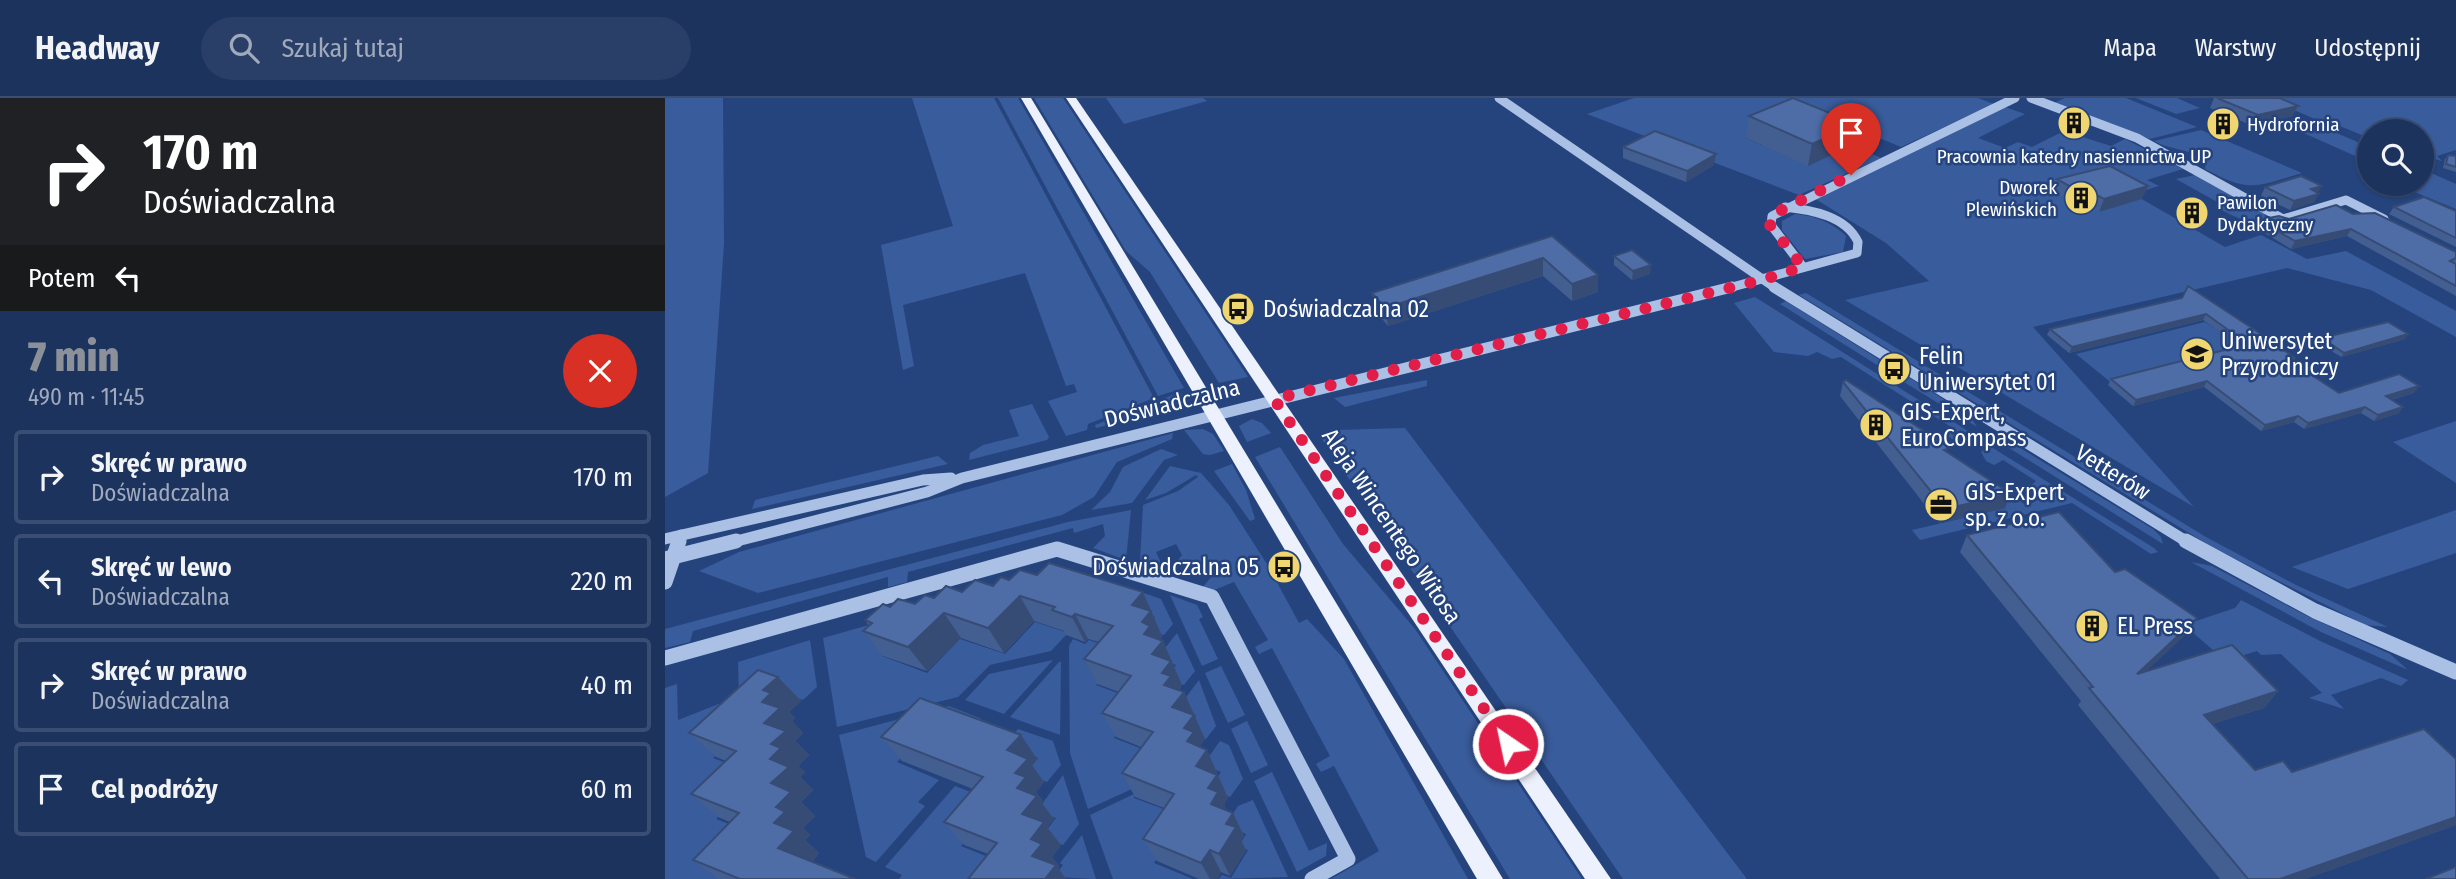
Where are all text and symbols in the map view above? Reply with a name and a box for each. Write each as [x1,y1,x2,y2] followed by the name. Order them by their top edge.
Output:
[201,17,691,80] search box
[35,28,159,68] text: Headway
[225,29,263,67] icon: search
[281,33,404,64] text: Szukaj tutaj
[2104,34,2157,62] text: Mapa
[2195,34,2276,62] text: Warstwy
[2314,34,2421,62] text: Udostępnij
[1821,103,1881,175] pin
[2055,104,2093,142] building icon: Pracownia katedry nasiennictwa UP
[2204,105,2242,143] building icon: Hydrofornia
[2247,113,2340,136] place label: Hydrofornia
[1832,114,1870,152] icon: arrive
[2357,119,2434,196] map controls
[2357,119,2434,196] button: search
[143,123,259,182] text: 170 m
[28,126,119,217] icon: right
[1937,145,2211,168] place label: Pracownia katedry nasiennictwa UP
[1966,176,2057,221] place label: Dworek Plewińskich
[2062,179,2100,217] building icon: Dworek Plewińskich
[143,183,336,221] text: Doświadczalna
[2217,191,2314,236] place label: Pawilon Dydaktyczny
[2173,194,2211,232] building icon: Pawilon Dydaktyczny
[109,259,147,297] icon: left
[28,263,95,294] text: Potem
[1219,290,1257,328] bus stop icon: Doświadczalna 02
[1263,295,1429,323] place label: Doświadczalna 02
[2221,327,2339,381] place label: Uniwersytet Przyrodniczy
[28,332,119,382] text: 7 min
[563,334,637,408] button: close
[2178,335,2216,373] school or university icon: Uniwersytet Przyrodniczy
[1919,342,2056,396] place label: Felin Uniwersytet 01
[1875,350,1913,388] bus stop icon: Felin Uniwersytet 01
[1101,373,1243,433] street label: Doświadczalna
[28,383,145,411] text: 490 m · 11:45
[1901,398,2027,452] place label: GIS-Expert, EuroCompass
[1857,406,1895,444] building icon: GIS-Expert, EuroCompass
[1316,423,1468,629] street label: Aleja Wincentego Witosa
[2070,438,2156,506] street label: Vetterów
[91,448,247,479] text: Skręć w prawo
[32,458,70,496] icon: right
[573,462,633,493] text: 170 m
[1965,478,2065,532] place label: GIS-Expert sp. z o.o.
[91,479,230,507] text: Doświadczalna
[1922,486,1960,524] office icon: GIS-Expert sp. z o.o.
[1265,548,1303,586] bus stop icon: Doświadczalna 05
[91,552,232,583] text: Skręć w lewo
[1092,553,1259,581] place label: Doświadczalna 05
[32,562,70,600] icon: left
[570,566,633,597] text: 220 m
[91,583,230,611] text: Doświadczalna
[2073,607,2111,645] building icon: EL Press
[2117,612,2193,640] place label: EL Press
[91,656,247,687] text: Skręć w prawo
[32,666,70,704] icon: right
[581,670,633,701] text: 40 m
[91,687,230,715] text: Doświadczalna
[1471,707,1545,781] position arrow
[32,770,70,808] icon: arrive
[91,774,218,805] text: Cel podróży
[580,774,633,805] text: 60 m

